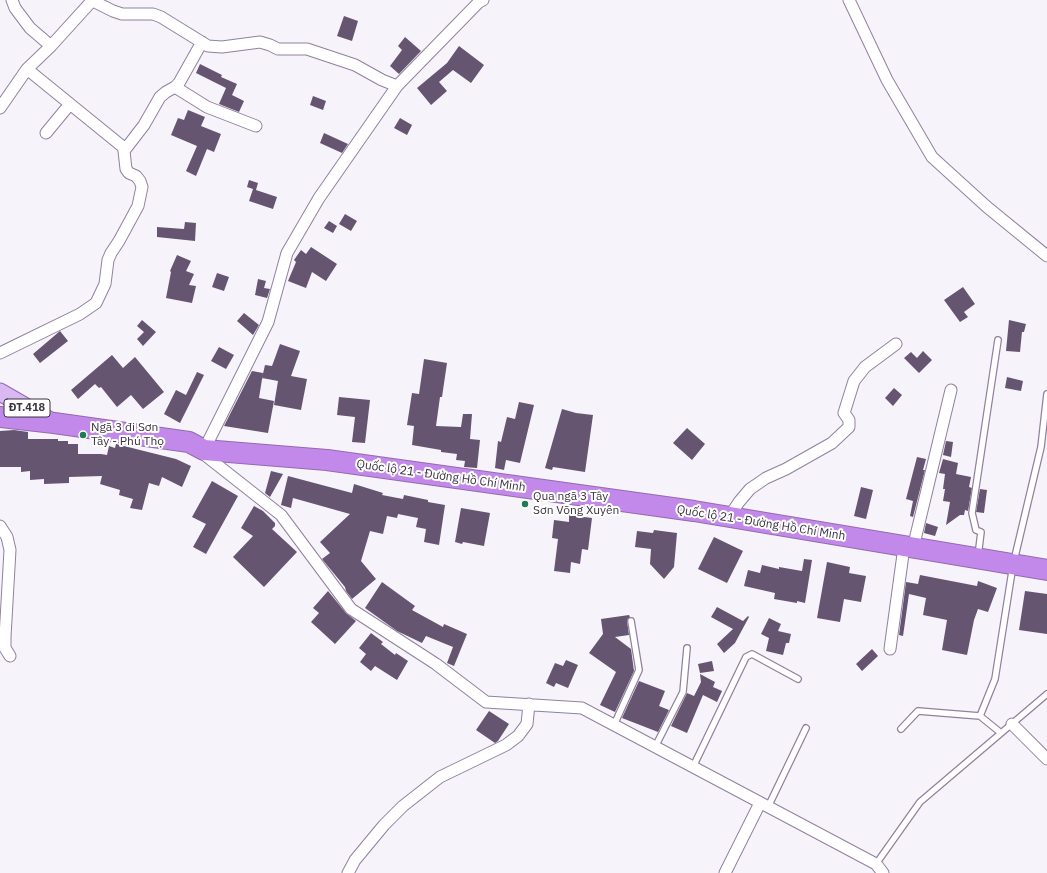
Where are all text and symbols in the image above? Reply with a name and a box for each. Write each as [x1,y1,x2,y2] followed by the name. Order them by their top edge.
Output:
[4,399,50,417] road number: ĐT.418
[91,421,164,449] place label: Ngã 3 đi Sơn Tây - Phú Thọ
[78,430,88,440] marker: Ngã 3 đi Sơn Tây - Phú Thọ
[355,457,527,495] street label: Quốc lộ 21 - Đường Hồ Chí Minh
[533,490,619,518] place label: Qua ngã 3 Tây Sơn Võng Xuyên
[520,499,530,509] marker: Qua ngã 3 Tây Sơn Võng Xuyên
[676,503,846,543] street label: Quốc lộ 21 - Đường Hồ Chí Minh

